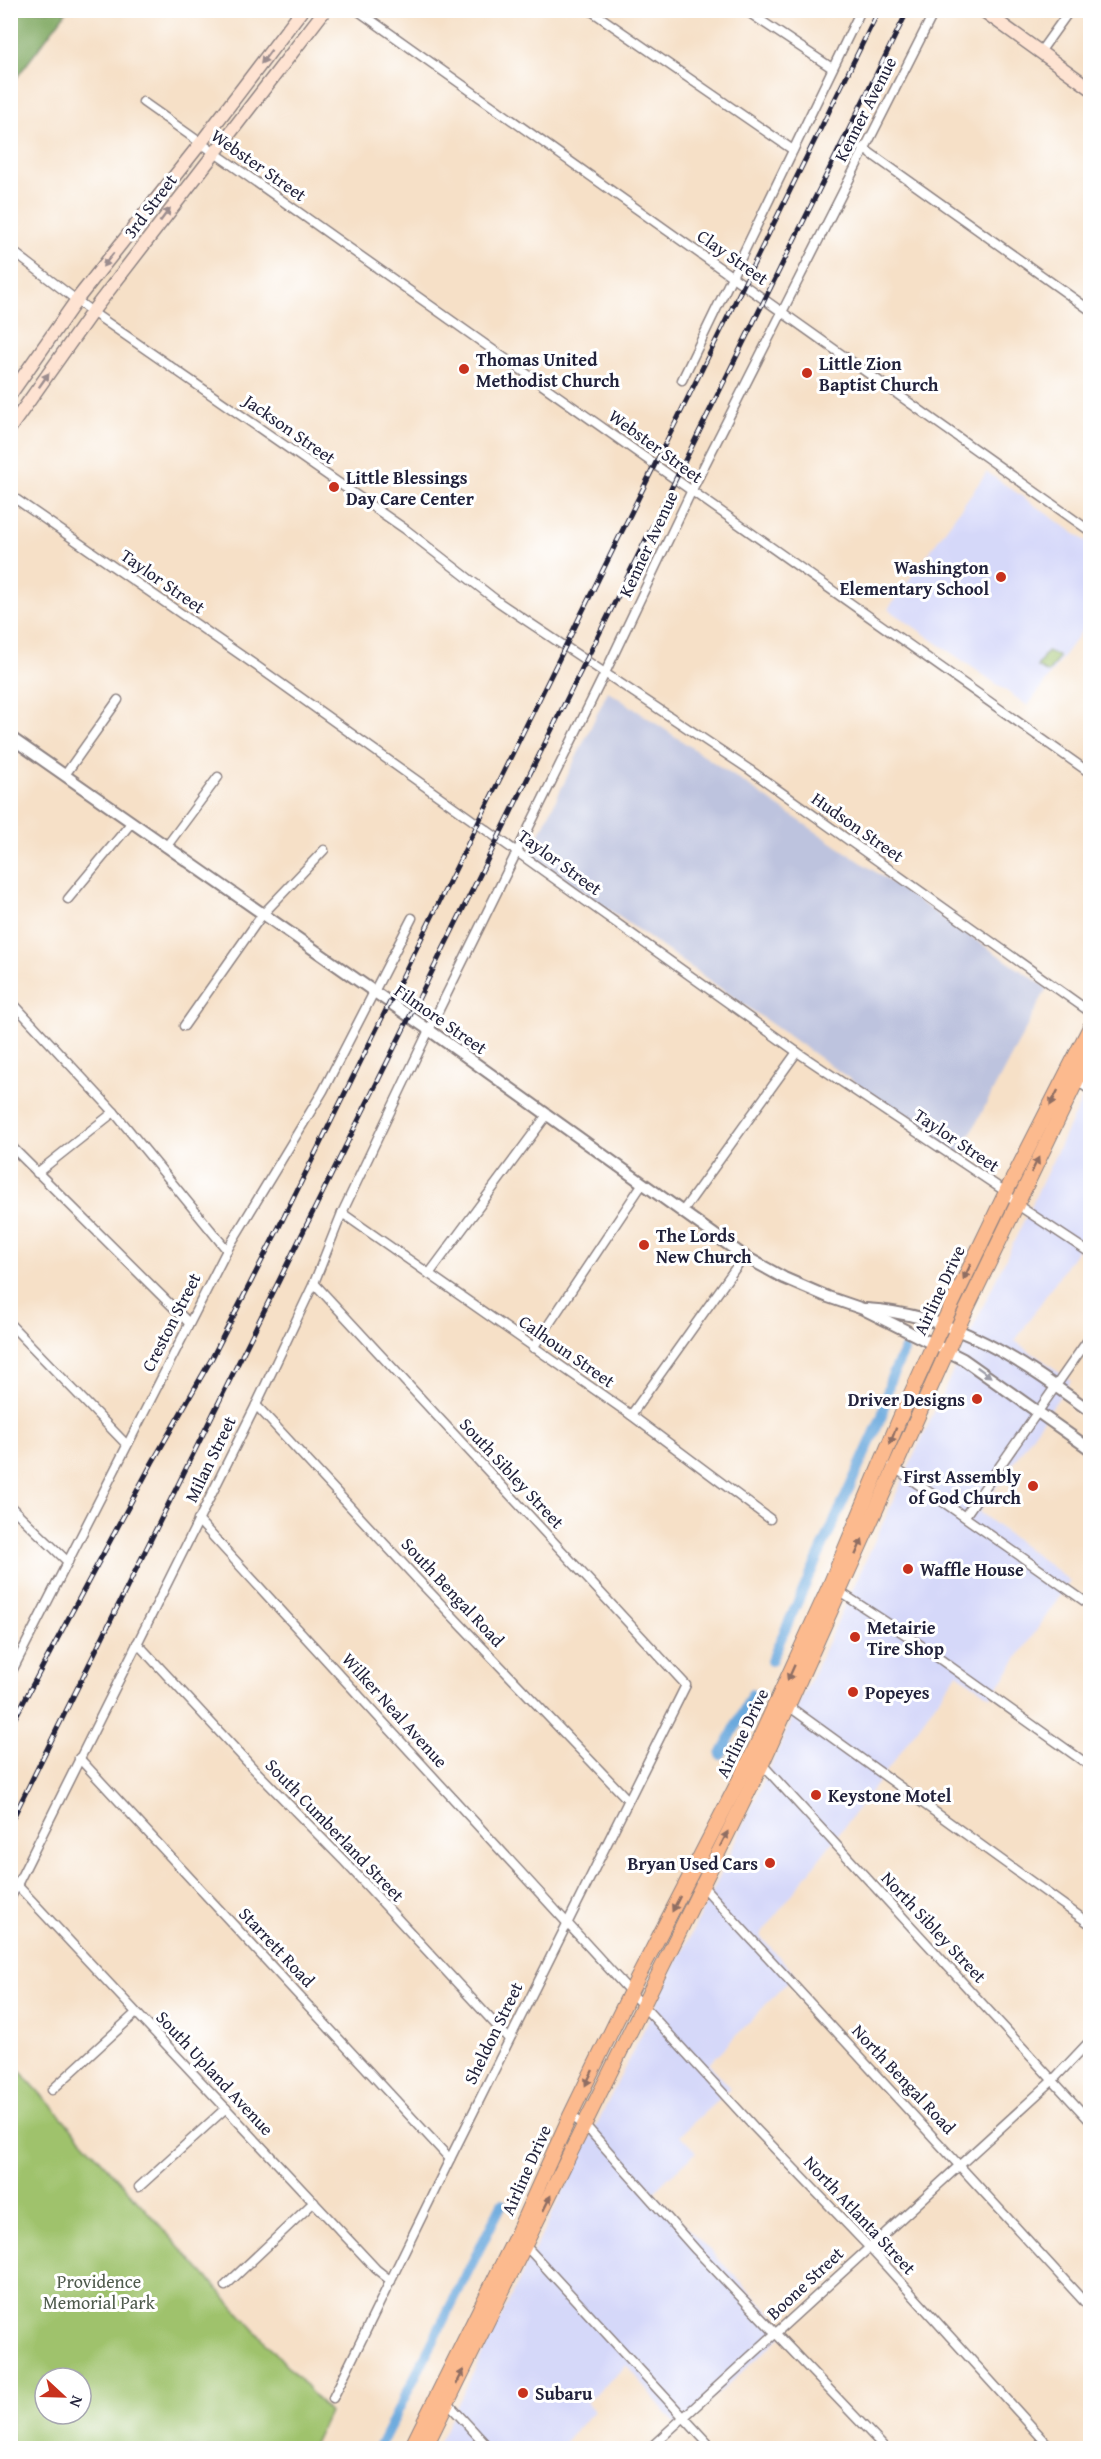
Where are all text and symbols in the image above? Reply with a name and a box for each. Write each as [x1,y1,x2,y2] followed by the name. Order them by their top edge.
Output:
[260,49,273,65] one-way arrow
[827,52,903,166] street label: Kenner Avenue
[206,122,313,208] street label: Webster Street
[117,167,184,244] street label: 3rd Street
[159,207,172,223] one-way arrow
[692,222,775,292] street label: Clay Street
[102,253,114,268] one-way arrow
[476,346,620,394] place label: Thomas United Methodist Church
[819,350,939,398] place label: Little Zion Baptist Church
[457,362,471,376] marker: Thomas United Methodist Church
[800,366,814,380] marker: Little Zion Baptist Church
[38,373,50,389] one-way arrow
[237,386,342,471] street label: Jackson Street
[603,402,709,490] street label: Webster Street
[346,464,475,512] place label: Little Blessings Day Care Center
[327,480,341,494] marker: Little Blessings Day Care Center
[612,486,684,602] street label: Kenner Avenue
[115,542,211,621] street label: Taylor Street
[840,554,989,602] place label: Washington Elementary School
[994,570,1008,584] marker: Washington Elementary School
[806,785,910,869] street label: Hudson Street
[512,822,608,902] street label: Taylor Street
[389,977,493,1061] street label: Filmore Street
[1049,1090,1059,1107] one-way arrow
[909,1101,1006,1179] street label: Taylor Street
[1031,1157,1040,1174] one-way arrow
[656,1222,752,1270] place label: The Lords New Church
[637,1238,651,1252] marker: The Lords New Church
[906,1241,972,1339] street label: Airline Drive
[962,1264,971,1281] one-way arrow
[135,1267,208,1376] street label: Creston Street
[513,1308,621,1395] street label: Calhoun Street
[976,1366,991,1378] one-way arrow
[848,1386,965,1413] place label: Driver Designs
[970,1392,984,1406] marker: Driver Designs
[177,1411,243,1507] street label: Milan Street
[453,1411,571,1535] street label: South Sibley Street
[888,1427,898,1445] one-way arrow
[903,1463,1022,1511] place label: First Assembly of God Church
[1026,1479,1040,1493] marker: First Assembly of God Church
[395,1531,511,1653] street label: South Bengal Road
[854,1538,864,1556] one-way arrow
[920,1556,1024,1583] place label: Waffle House
[901,1562,915,1576] marker: Waffle House
[867,1614,944,1662] place label: Metairie Tire Shop
[848,1630,862,1644] marker: Metairie Tire Shop
[336,1646,454,1774] street label: Wilker Neal Avenue
[786,1664,795,1681] one-way arrow
[865,1679,930,1706] place label: Popeyes
[709,1684,775,1782] street label: Airline Drive
[846,1685,860,1699] marker: Popeyes
[259,1752,411,1908] street label: South Cumberland Street
[828,1782,952,1809] place label: Keystone Motel
[809,1788,823,1802] marker: Keystone Motel
[720,1830,729,1847] one-way arrow
[627,1850,758,1877] place label: Bryan Used Cars
[763,1856,777,1870] marker: Bryan Used Cars
[875,1865,993,1989] street label: North Sibley Street
[671,1895,681,1912] one-way arrow
[233,1901,322,1993] street label: Starrett Road
[457,1977,530,2089] street label: Sheldon Street
[150,2004,280,2142] street label: South Upland Avenue
[846,2018,962,2140] street label: North Bengal Road
[584,2069,593,2086] one-way arrow
[494,2120,558,2220] street label: Airline Drive
[798,2149,923,2281] street label: North Atlanta Street
[542,2194,551,2211] one-way arrow
[760,2240,850,2326] street label: Boone Street
[43,2268,156,2316] park label: Providence Memorial Park
[33,2366,93,2426] north arrow
[455,2369,465,2386] one-way arrow
[535,2380,593,2407] place label: Subaru
[516,2386,530,2400] marker: Subaru
[64,2392,90,2411] text: N

